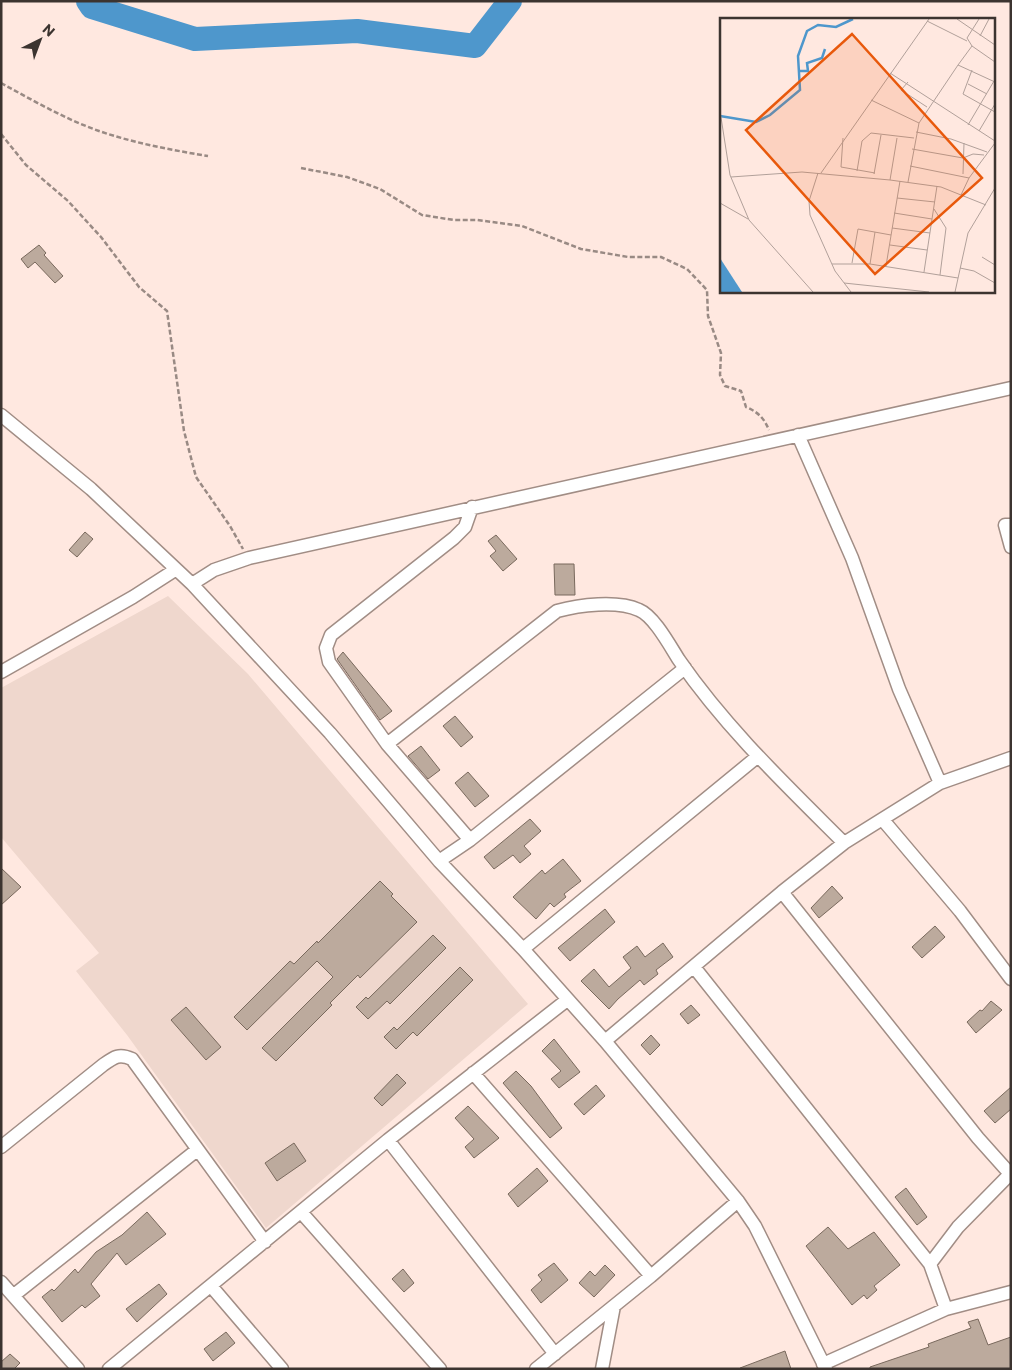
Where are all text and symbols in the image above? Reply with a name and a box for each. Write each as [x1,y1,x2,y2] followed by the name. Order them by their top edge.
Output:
[15,15,65,65] north arrow
[720,18,994,292] inset map
[39,20,59,40] text: N

